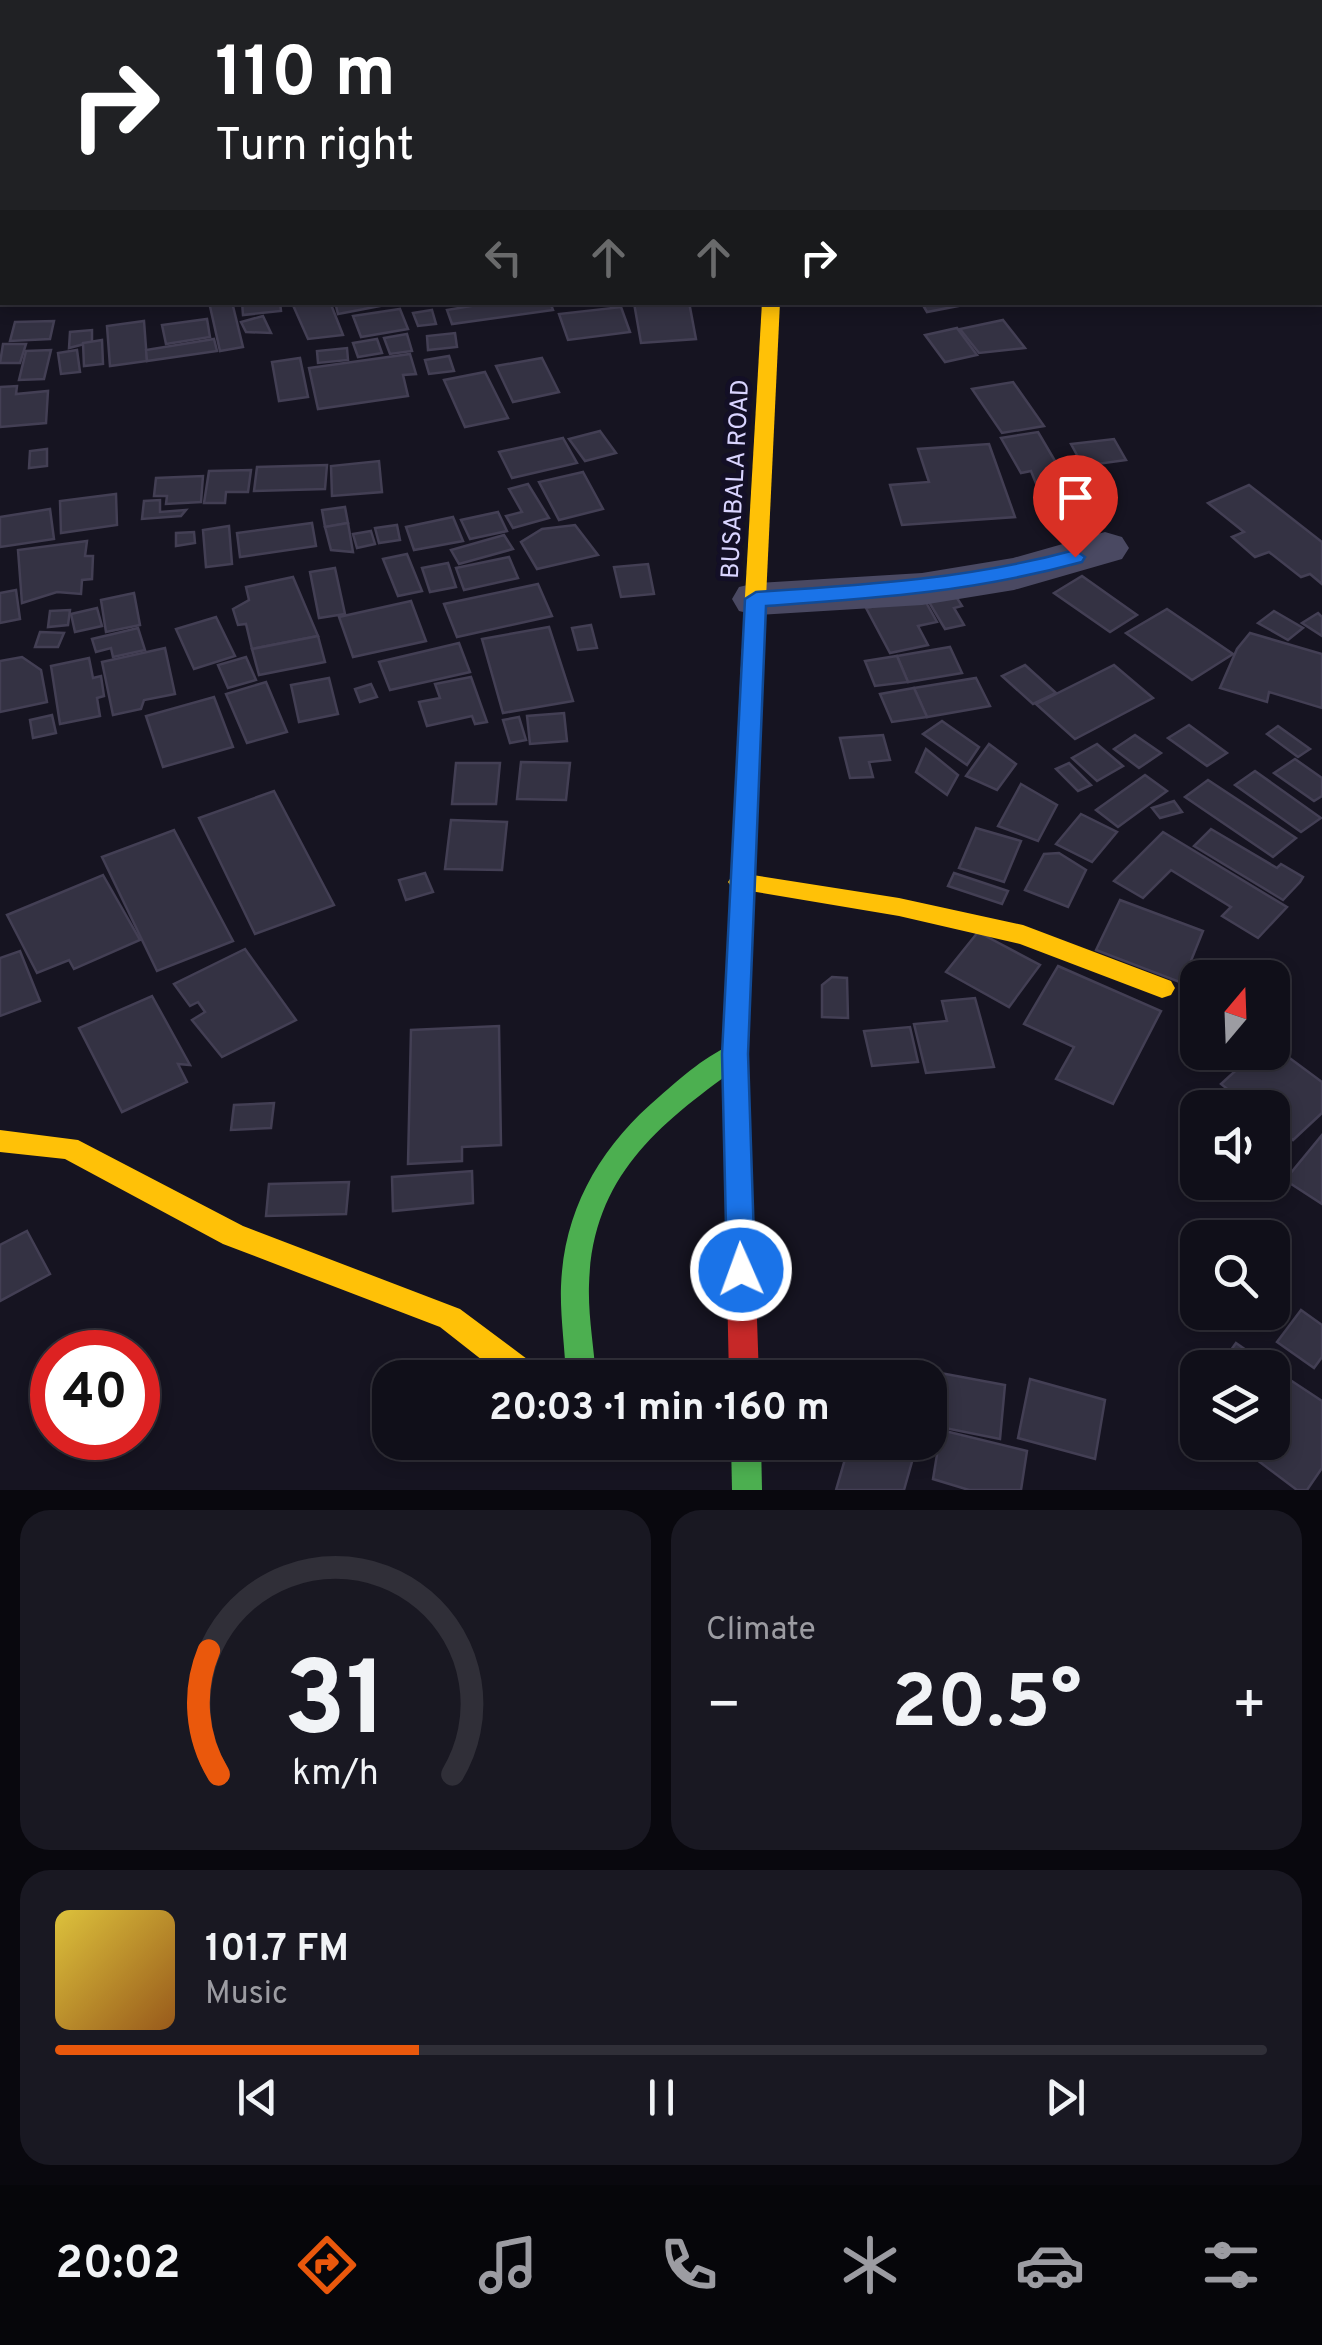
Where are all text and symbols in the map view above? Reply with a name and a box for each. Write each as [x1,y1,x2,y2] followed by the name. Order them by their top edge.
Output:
[215,32,396,121] text: 110 m
[50,40,180,170] icon: right
[215,119,414,176] text: Turn right
[476,230,531,285] icon: left
[581,230,636,285] icon: ahead
[686,230,741,285] icon: ahead
[791,230,846,285] icon: right
[716,379,758,580] street label: BUSABALA ROAD
[1033,455,1118,558] pin
[1048,470,1103,525] icon: arrive
[1180,960,1290,1070] north arrow
[1180,960,1290,1460] map controls
[1180,1090,1290,1200] button: sound
[689,1218,793,1322] position arrow
[1180,1220,1290,1330] button: search
[30,1330,160,1460] speed limit sign: 40
[1180,1350,1290,1460] button: layers
[489,1385,830,1434] text: 20:03 · 1 min · 160 m
[706,1611,816,1651] text: Climate
[284,1640,387,1772] text: 31
[891,1659,1082,1754] text: 20.5°
[706,1673,741,1743] text: −
[1232,1673,1267,1743] text: +
[292,1752,379,1798] text: km/h
[205,1926,349,1975] text: 101.7 FM
[205,1975,288,2015] text: Music
[230,2070,285,2125] icon: previous
[634,2070,689,2125] icon: pause
[1038,2070,1093,2125] icon: next
[292,2230,362,2300] icon: directions
[473,2230,543,2300] icon: music
[654,2230,724,2300] icon: phone
[835,2230,905,2300] icon: climate
[1015,2230,1085,2300] icon: car
[1196,2230,1266,2300] icon: filters
[55,2237,181,2294] text: 20:02

